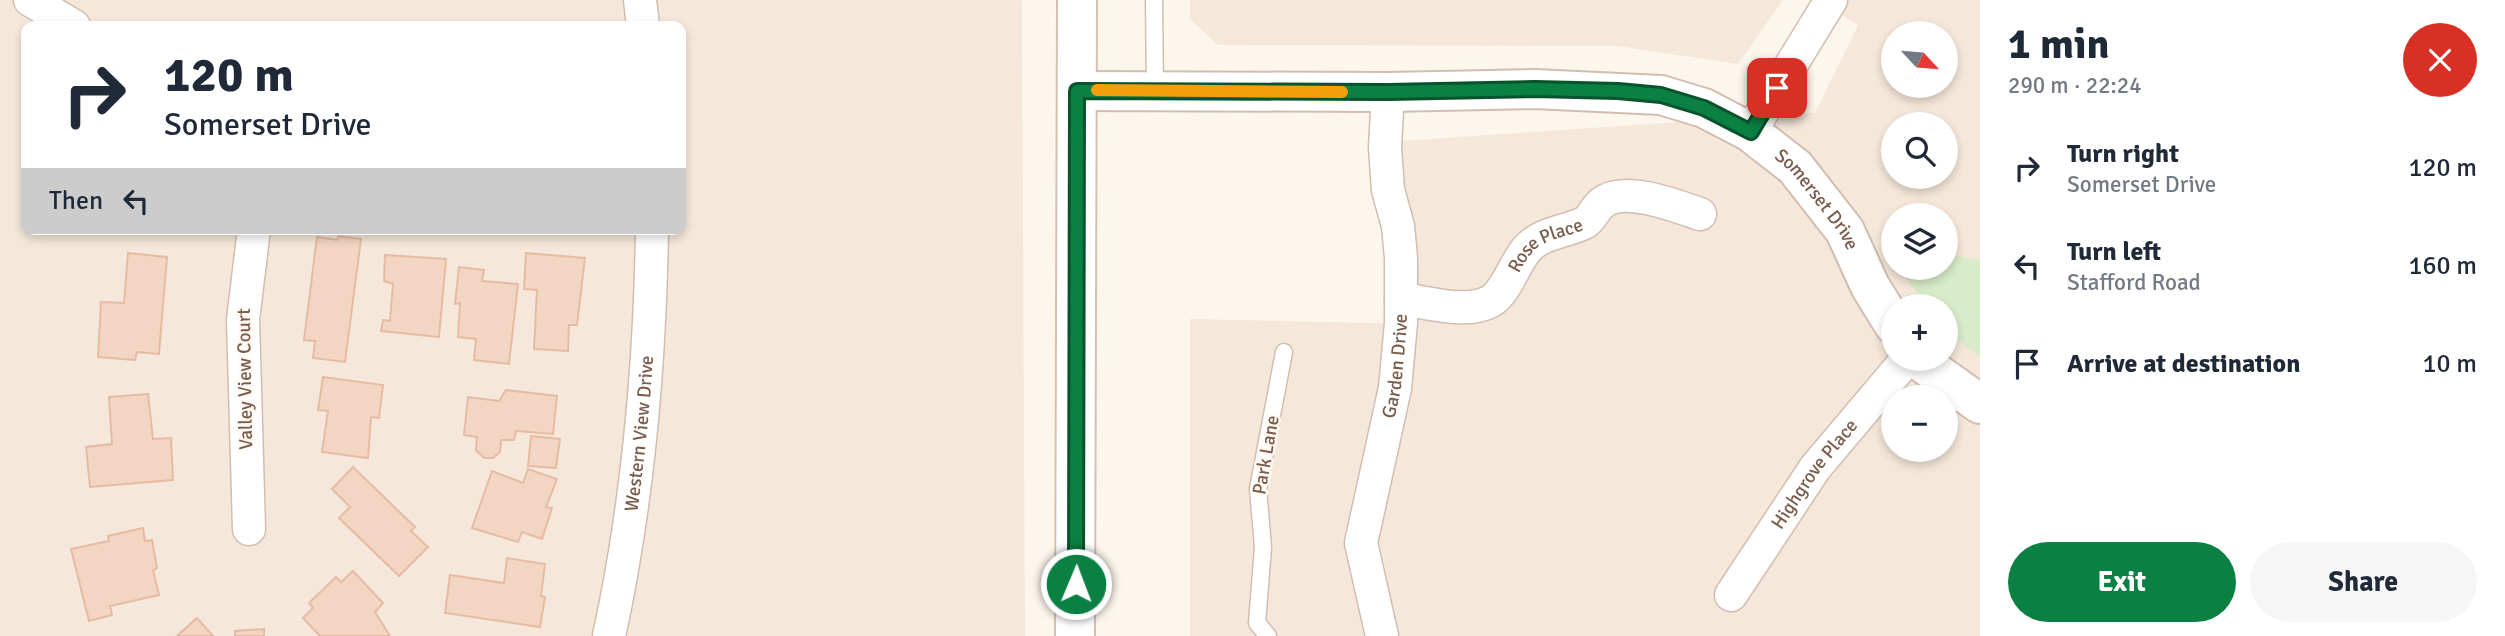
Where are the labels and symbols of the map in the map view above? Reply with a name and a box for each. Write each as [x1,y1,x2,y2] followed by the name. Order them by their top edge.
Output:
[1881,21,1958,98] north arrow
[1747,58,1807,118] pin
[1770,144,1864,254] street label: Somerset Drive
[1503,213,1587,277] street label: Rose Place
[232,308,258,450] street label: Valley View Court
[1377,314,1413,421] street label: Garden Drive
[619,355,659,513] street label: Western View Drive
[1247,414,1285,496] street label: Park Lane
[1766,414,1863,534] street label: Highgrove Place
[1039,547,1113,621] position arrow

